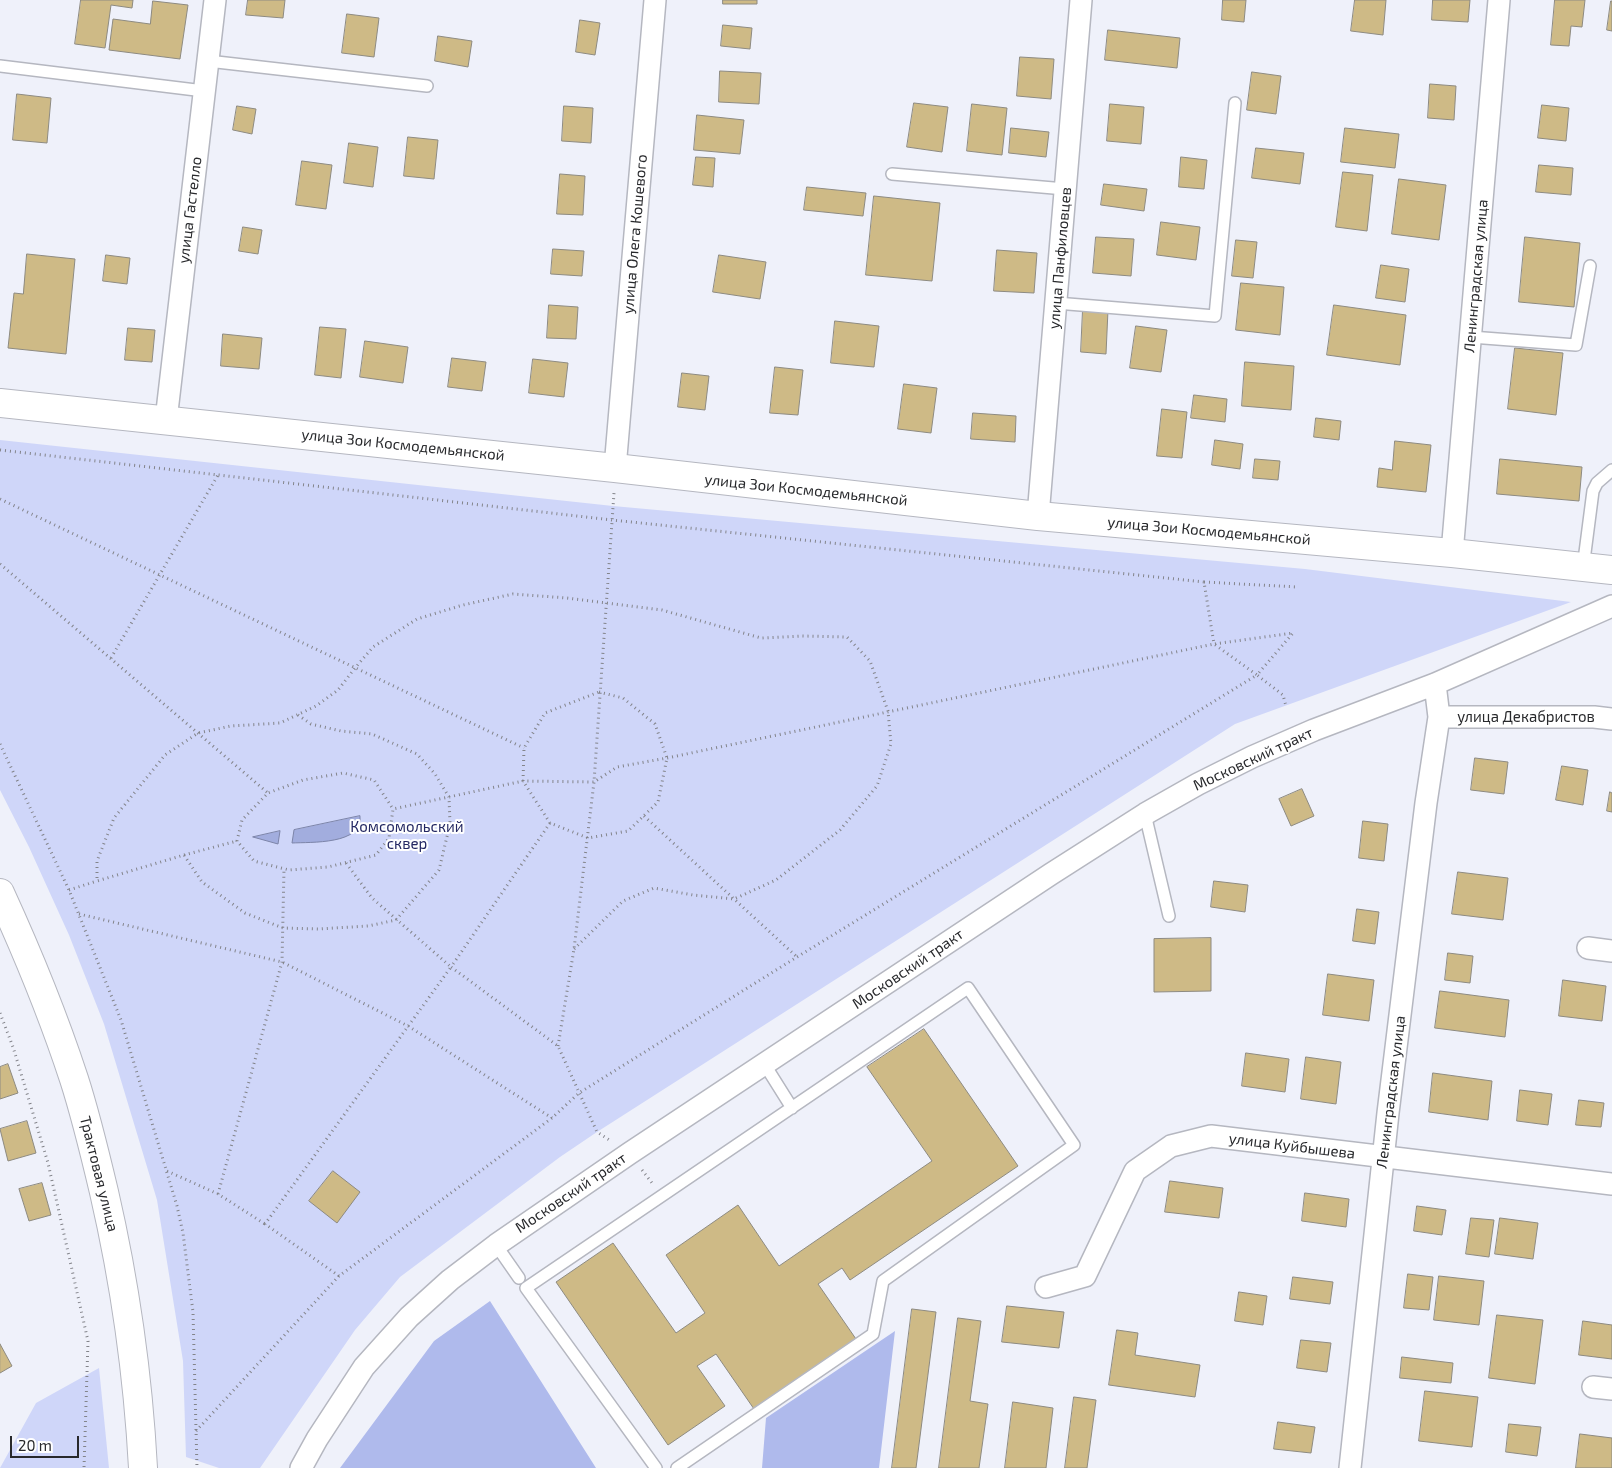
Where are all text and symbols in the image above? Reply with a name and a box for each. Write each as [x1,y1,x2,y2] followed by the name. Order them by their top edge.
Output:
[619,153,651,315] street label: улица Олега Кошевого
[175,155,205,265] street label: улица Гастелло
[1045,186,1075,330] street label: улица Панфиловцев
[1460,199,1492,353] street label: Ленинградская улица
[301,425,505,465] street label: улица Зои Космодемьянской
[704,470,908,510] street label: улица Зои Космодемьянской
[1107,513,1311,549] street label: улица Зои Космодемьянской
[1457,708,1595,726] street label: улица Декабристов
[1190,723,1316,795] street label: Московский тракт
[350,818,464,853] park label: Комсомольский сквер
[849,925,967,1013] street label: Московский тракт
[1373,1015,1409,1169] street label: Ленинградская улица
[76,1114,122,1234] street label: Трактовая улица
[1228,1129,1356,1163] street label: улица Куйбышева
[512,1149,630,1237] street label: Московский тракт
[12,1426,81,1458] scale bar
[18,1436,52,1454] text: 20 m

